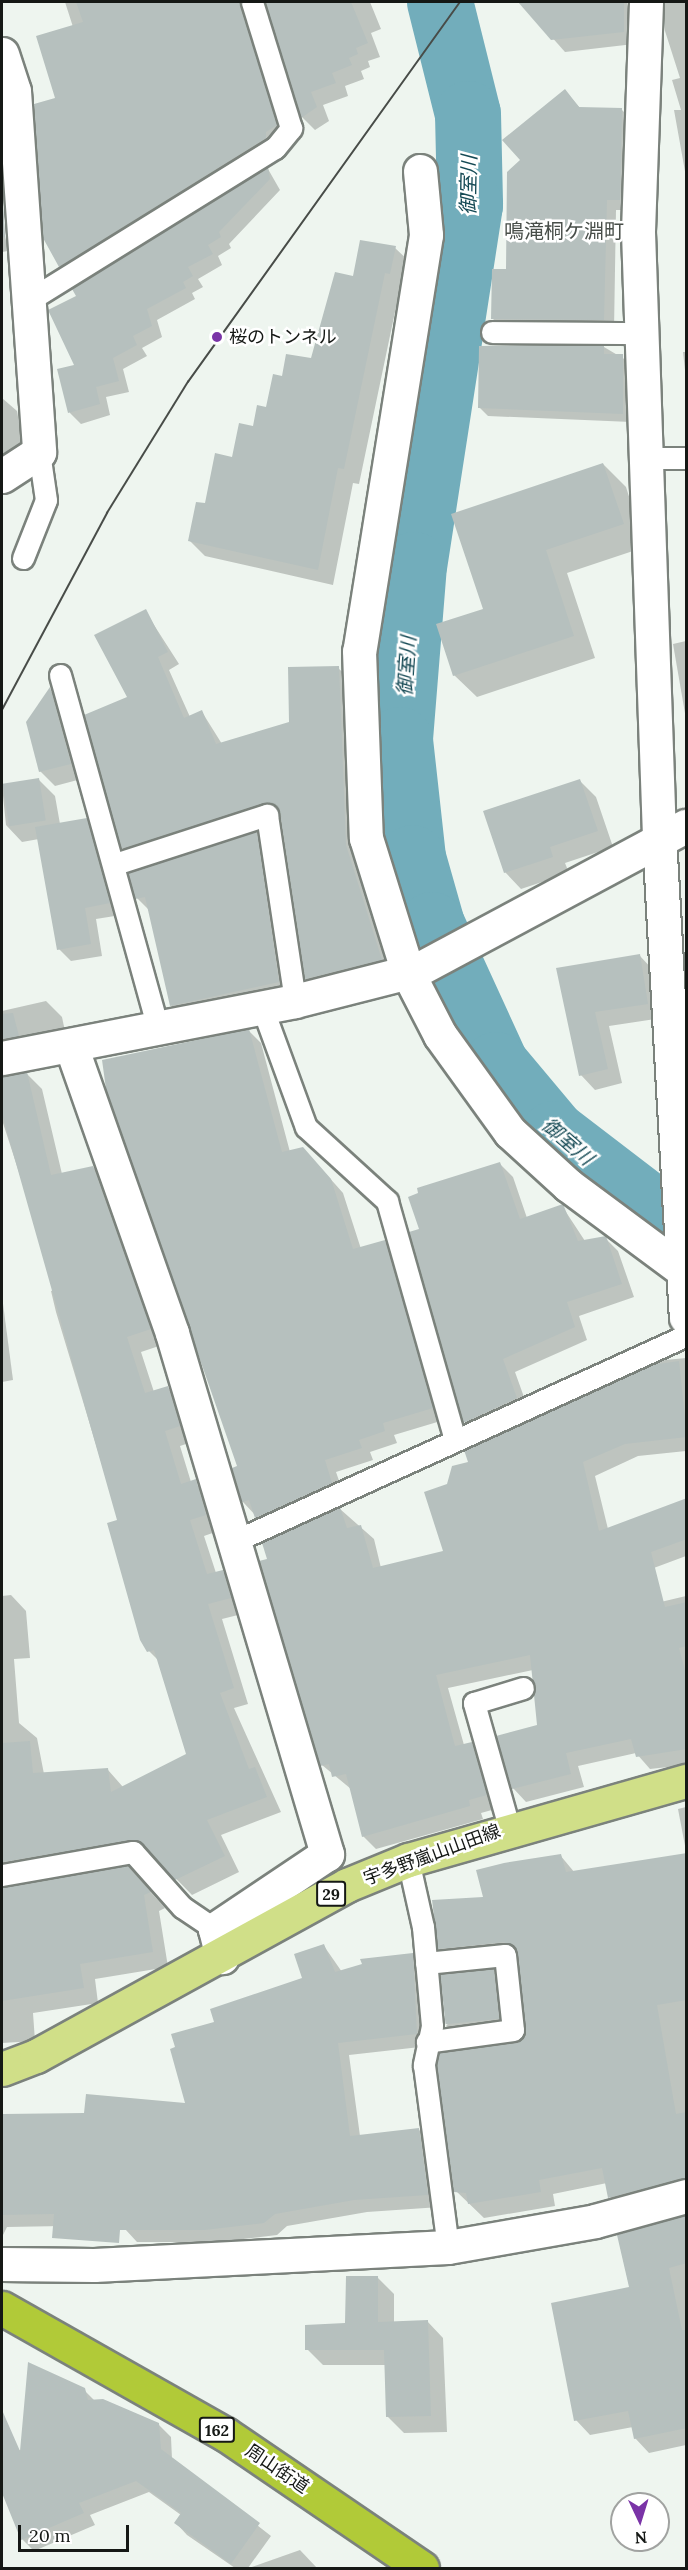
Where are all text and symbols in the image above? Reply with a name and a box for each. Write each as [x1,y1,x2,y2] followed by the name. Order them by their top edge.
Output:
[455,155,481,215] water label: 御室川
[504,218,624,242] district label: 鳴滝桐ケ淵町
[229,326,337,348] place label: 桜のトンネル
[210,330,224,344] marker: 桜のトンネル
[392,635,420,697] water label: 御室川
[537,1112,599,1170] water label: 御室川
[361,1820,503,1890] street label: 宇多野嵐山山田線
[316,1881,346,1907] road number: 29
[198,2417,236,2443] road number: 162
[241,2440,313,2498] street label: 周山街道
[610,2492,670,2552] north arrow
[21,2513,132,2551] scale bar
[29,2524,71,2547] text: 20 m
[634,2528,648,2548] text: N

